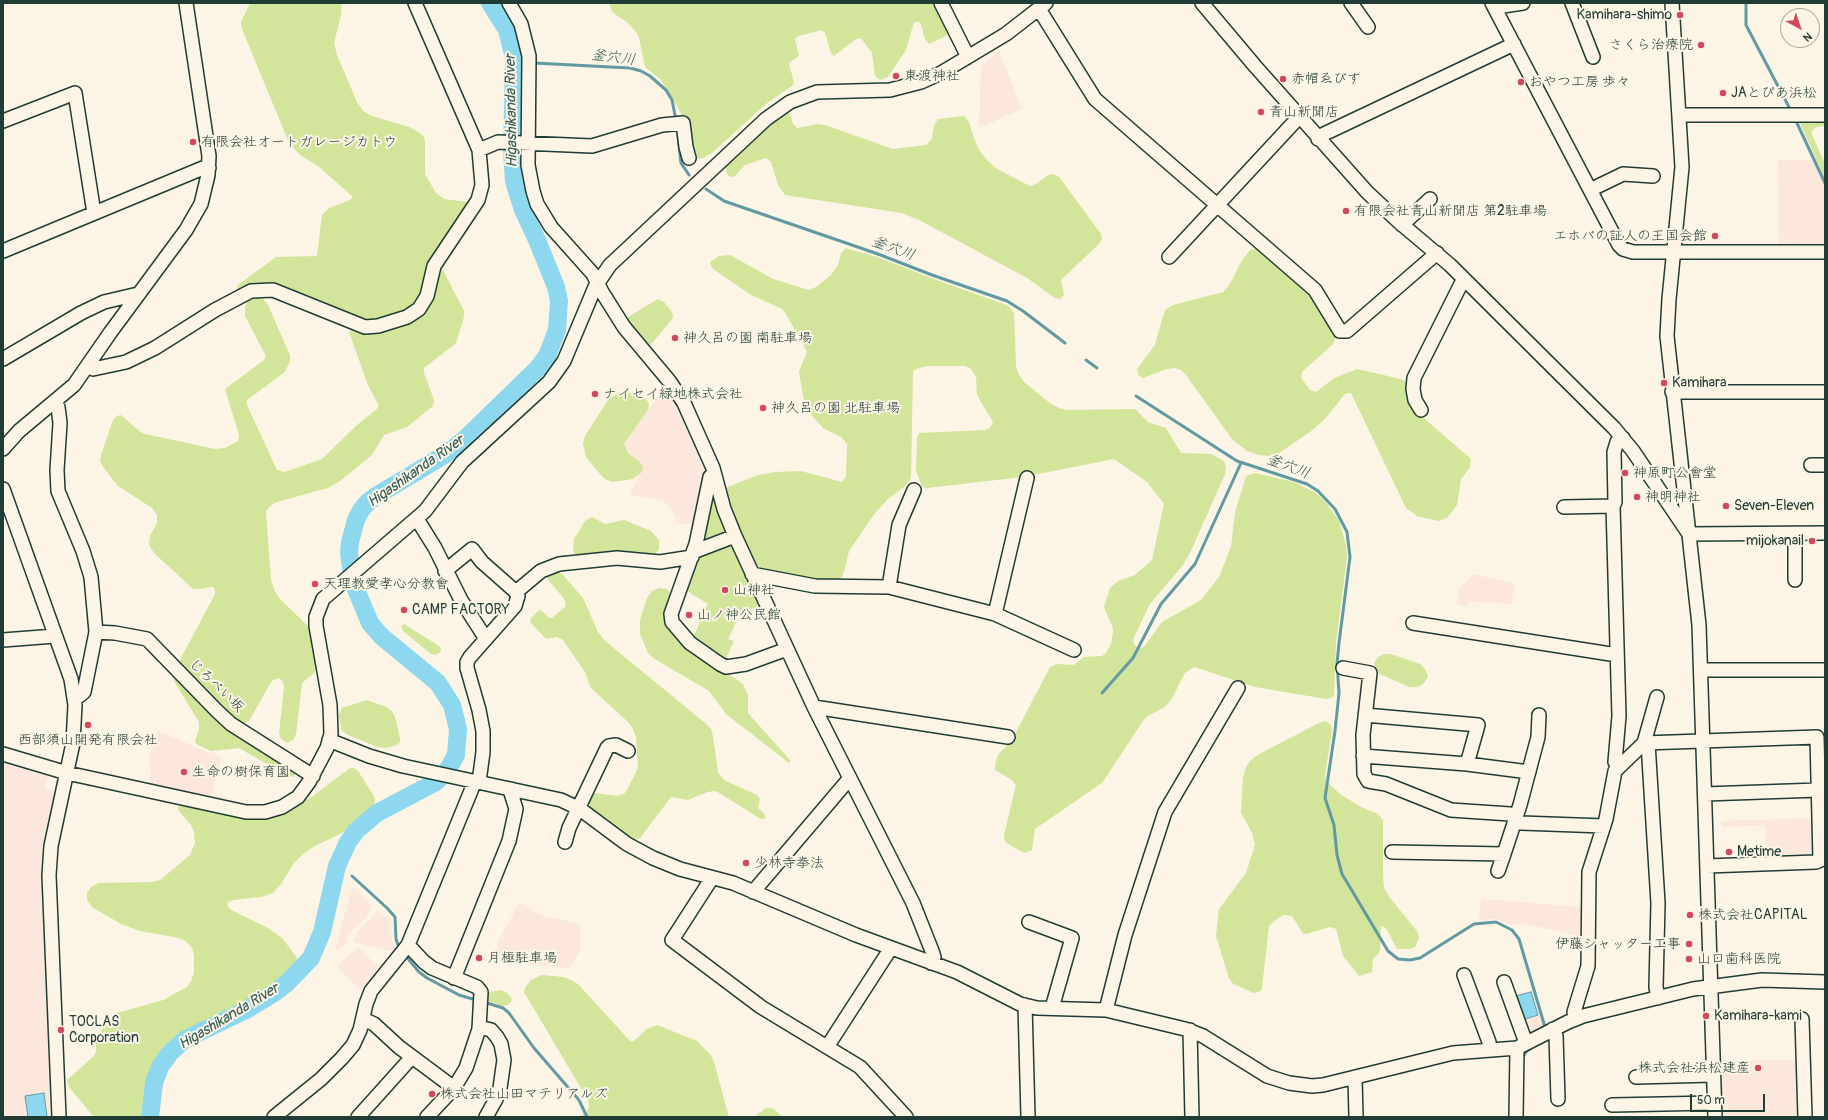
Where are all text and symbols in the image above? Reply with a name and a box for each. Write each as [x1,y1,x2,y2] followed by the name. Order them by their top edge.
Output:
[1577,7,1672,23] place label: Kamihara-shimo
[1780,8,1820,48] north arrow
[1675,10,1685,20] marker: Kamihara-shimo
[1800,29,1814,44] text: N
[1609,37,1693,53] place label: さくら治療院
[1696,40,1706,50] marker: さくら治療院
[590,46,636,70] water label: 釜穴川
[502,54,522,168] water label: Higashikanda River
[904,68,960,84] place label: 東渡神社
[891,71,901,81] marker: 東渡神社
[1291,71,1361,87] place label: 赤帽ゑびす
[1278,74,1288,84] marker: 赤帽ゑびす
[1529,74,1630,90] place label: おやつ工房 歩々
[1516,77,1526,87] marker: おやつ工房 歩々
[1731,85,1817,101] place label: JAとぴあ浜松
[1718,88,1728,98] marker: JAとぴあ浜松
[1269,104,1339,120] place label: 青山新聞店
[1256,107,1266,117] marker: 青山新聞店
[201,134,398,150] place label: 有限会社オートガレージカトウ
[188,137,198,147] marker: 有限会社オートガレージカトウ
[1354,203,1547,219] place label: 有限会社青山新聞店 第2駐車場
[1341,206,1351,216] marker: 有限会社青山新聞店 第2駐車場
[1553,228,1707,244] place label: エホバの証人の王国会館
[1710,231,1720,241] marker: エホバの証人の王国会館
[869,233,917,265] water label: 釜穴川
[683,330,812,346] place label: 神久呂の園 南駐車場
[670,333,680,343] marker: 神久呂の園 南駐車場
[1672,375,1726,391] place label: Kamihara
[1659,378,1669,388] marker: Kamihara
[603,386,743,402] place label: ナイセイ緑地株式会社
[590,389,600,399] marker: ナイセイ緑地株式会社
[771,400,900,416] place label: 神久呂の園 北駐車場
[758,403,768,413] marker: 神久呂の園 北駐車場
[364,432,468,512] water label: Higashikanda River
[1264,451,1312,483] water label: 釜穴川
[1633,465,1717,481] place label: 神原町公會堂
[1620,468,1630,478] marker: 神原町公會堂
[1645,489,1701,505] place label: 神明神社
[1632,492,1642,502] marker: 神明神社
[1734,498,1814,514] place label: Seven-Eleven
[1721,501,1731,511] marker: Seven-Eleven
[1746,533,1804,549] place label: mijokanail
[1807,536,1817,546] marker: mijokanail
[323,576,449,592] place label: 天理教愛孝心分教會
[310,579,320,589] marker: 天理教愛孝心分教會
[733,582,775,598] place label: 山神社
[720,585,730,595] marker: 山神社
[412,602,510,618] place label: CAMP FACTORY
[399,605,409,615] marker: CAMP FACTORY
[697,607,781,623] place label: 山ノ神公民館
[684,610,694,620] marker: 山ノ神公民館
[185,656,247,716] street label: じろべい坂
[83,720,93,730] marker: 西部須山開発有限会社
[18,732,158,748] place label: 西部須山開発有限会社
[192,764,290,780] place label: 生命の樹保育園
[179,767,189,777] marker: 生命の樹保育園
[1737,844,1781,860] place label: Metime
[1724,847,1734,857] marker: Metime
[754,855,824,871] place label: 少林寺拳法
[741,858,751,868] marker: 少林寺拳法
[1698,907,1808,923] place label: 株式会社CAPITAL
[1685,910,1695,920] marker: 株式会社CAPITAL
[1555,936,1681,952] place label: 伊藤シャッター工事
[1684,939,1694,949] marker: 伊藤シャッター工事
[487,950,557,966] place label: 月極駐車場
[1697,951,1781,967] place label: 山口歯科医院
[474,953,484,963] marker: 月極駐車場
[1684,954,1694,964] marker: 山口歯科医院
[176,980,282,1054] water label: Higashikanda River
[1714,1008,1802,1024] place label: Kamihara-kami
[1701,1011,1711,1021] marker: Kamihara-kami
[69,1014,139,1046] place label: TOCLAS Corporation
[56,1025,66,1035] marker: TOCLAS Corporation
[1638,1060,1750,1076] place label: 株式会社浜松建産
[1753,1063,1763,1073] marker: 株式会社浜松建産
[440,1086,608,1102] place label: 株式会社山田マテリアルズ
[1692,1086,1767,1112] scale bar
[427,1089,437,1099] marker: 株式会社山田マテリアルズ
[1697,1093,1725,1108] text: 50 m

